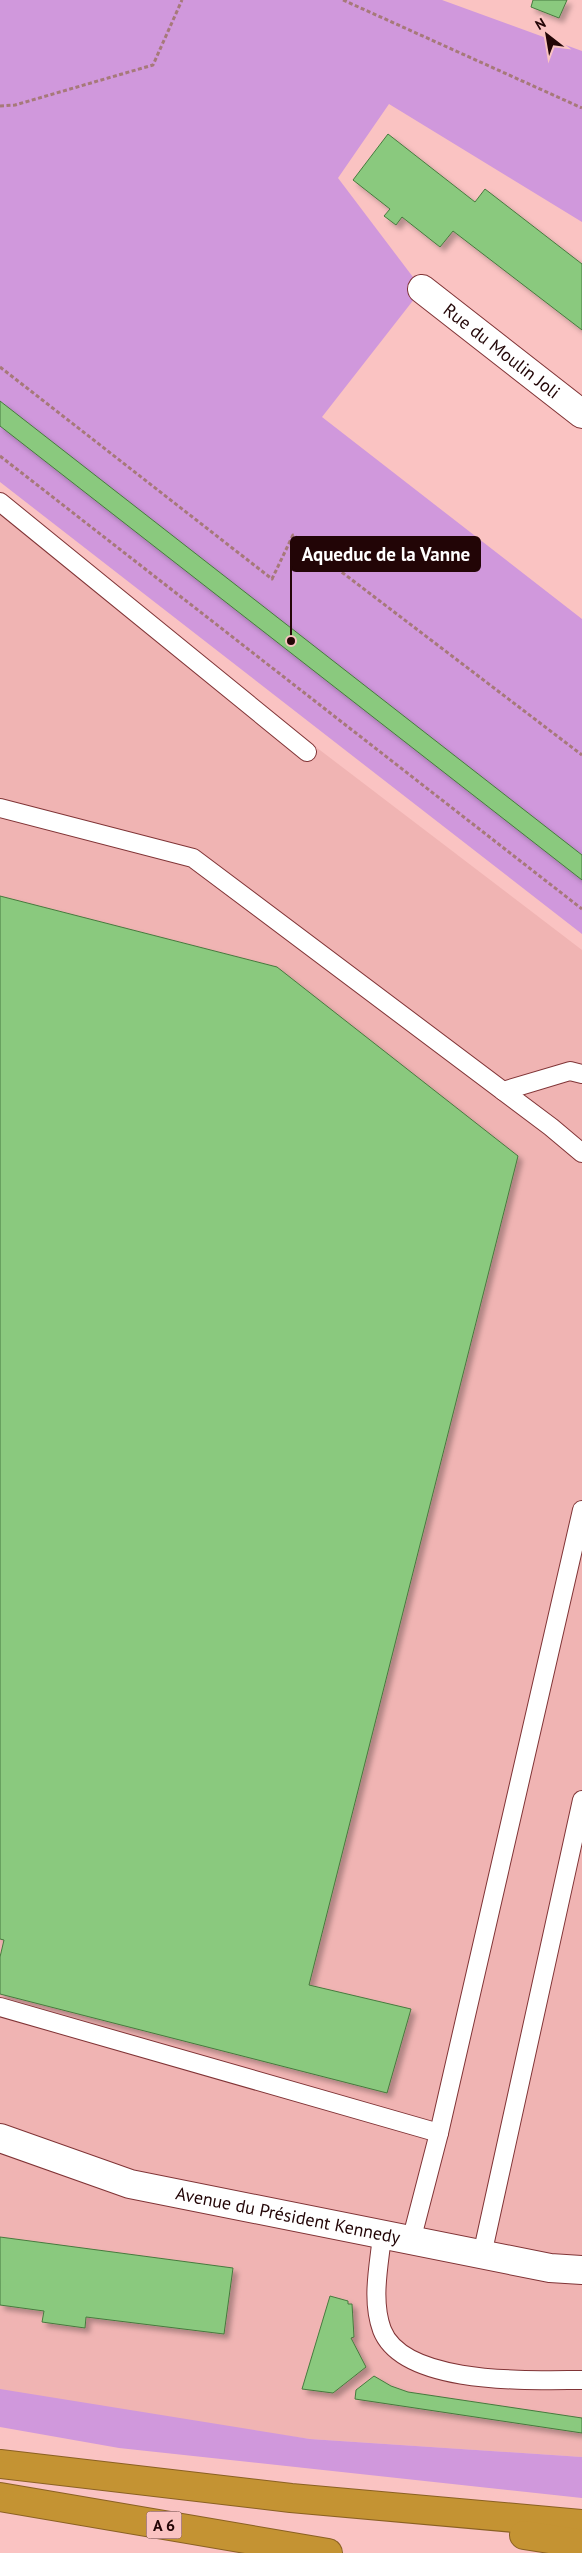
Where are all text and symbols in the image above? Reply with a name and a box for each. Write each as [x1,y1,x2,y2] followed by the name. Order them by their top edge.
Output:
[522,10,572,60] north arrow
[532,14,549,34] text: N
[439,298,565,403] street label: Rue du Moulin Joli
[291,537,480,571] callout: Aqueduc de la Vanne
[302,542,470,566] text: Aqueduc de la Vanne
[174,2181,403,2249] street label: Avenue du Président Kennedy
[146,2512,182,2538] road number: A 6

